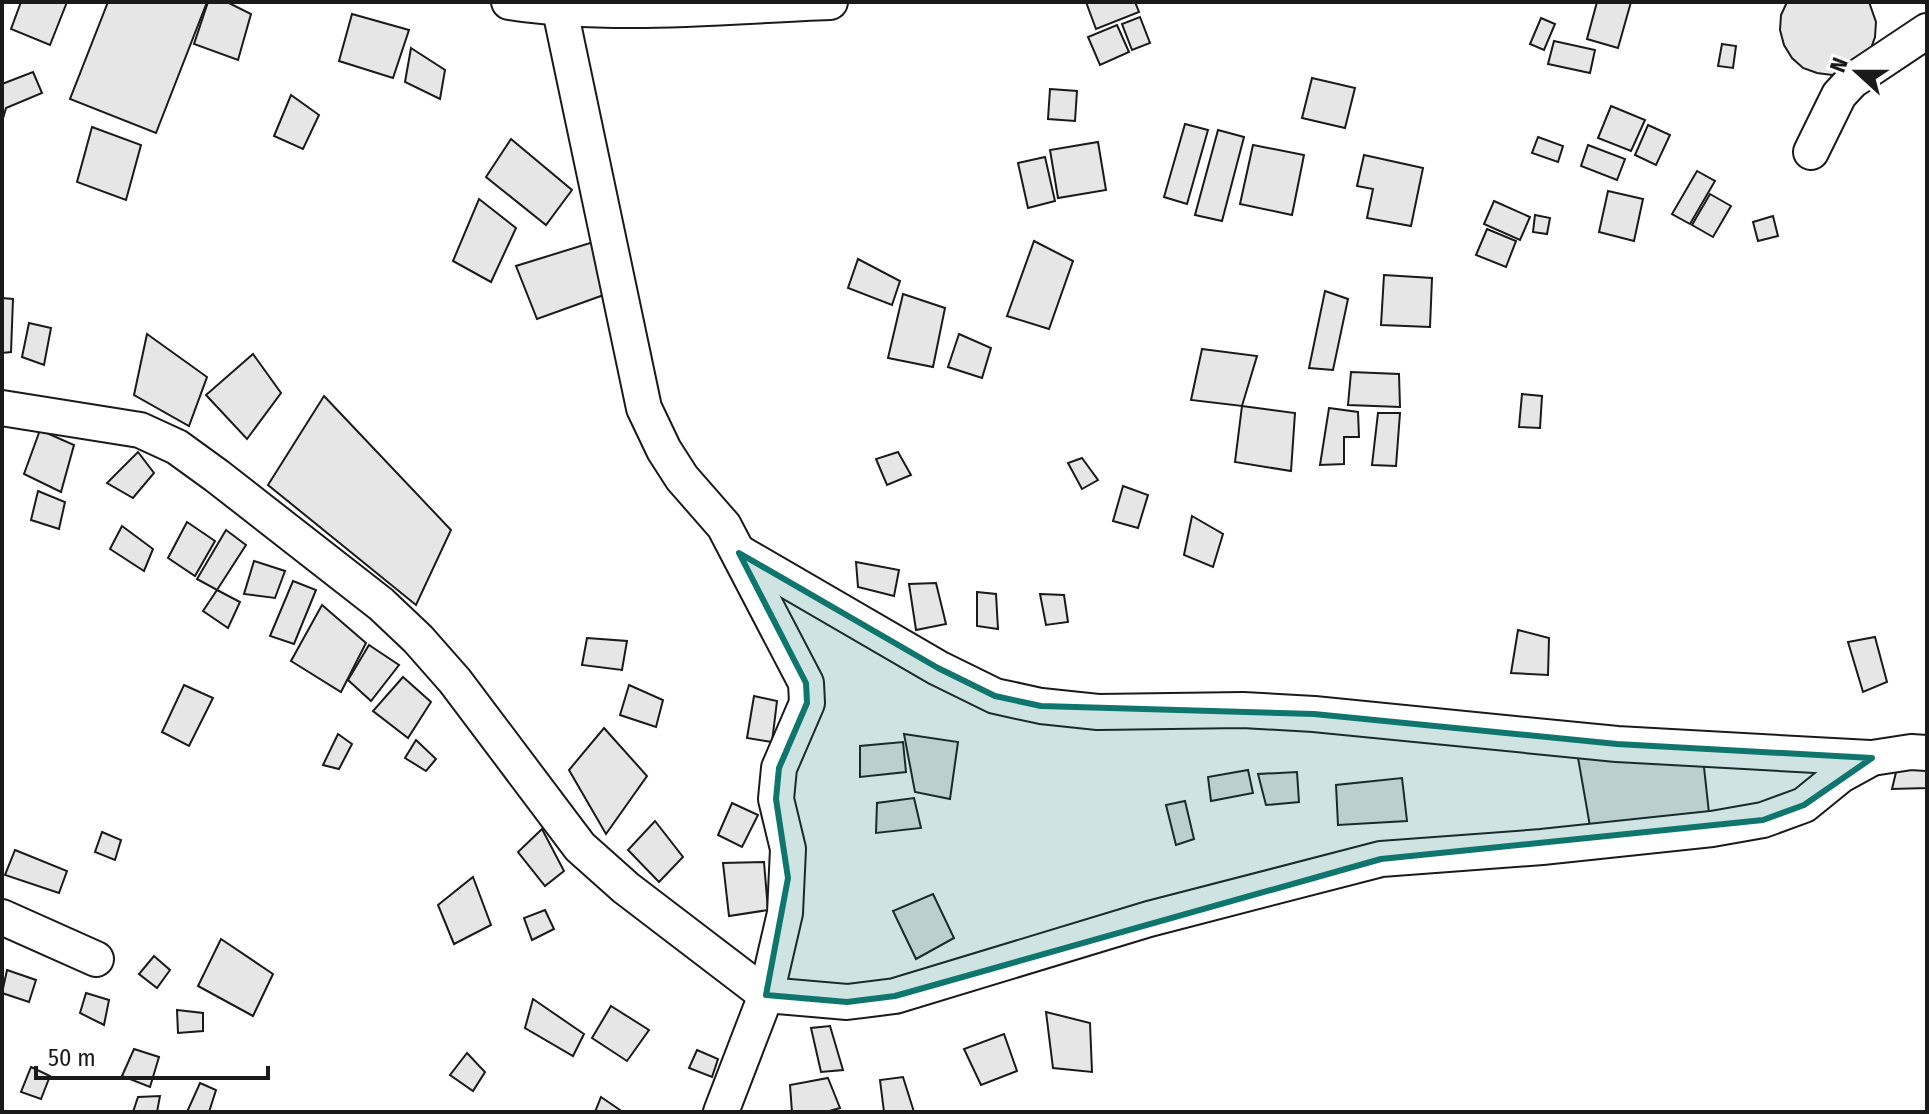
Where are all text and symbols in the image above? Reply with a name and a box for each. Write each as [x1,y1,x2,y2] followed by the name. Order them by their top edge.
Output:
[1817,32,1897,112] north arrow
[1824,54,1854,76] text: N
[36,1030,268,1080] scale bar
[48,1044,96,1072] text: 50 m

